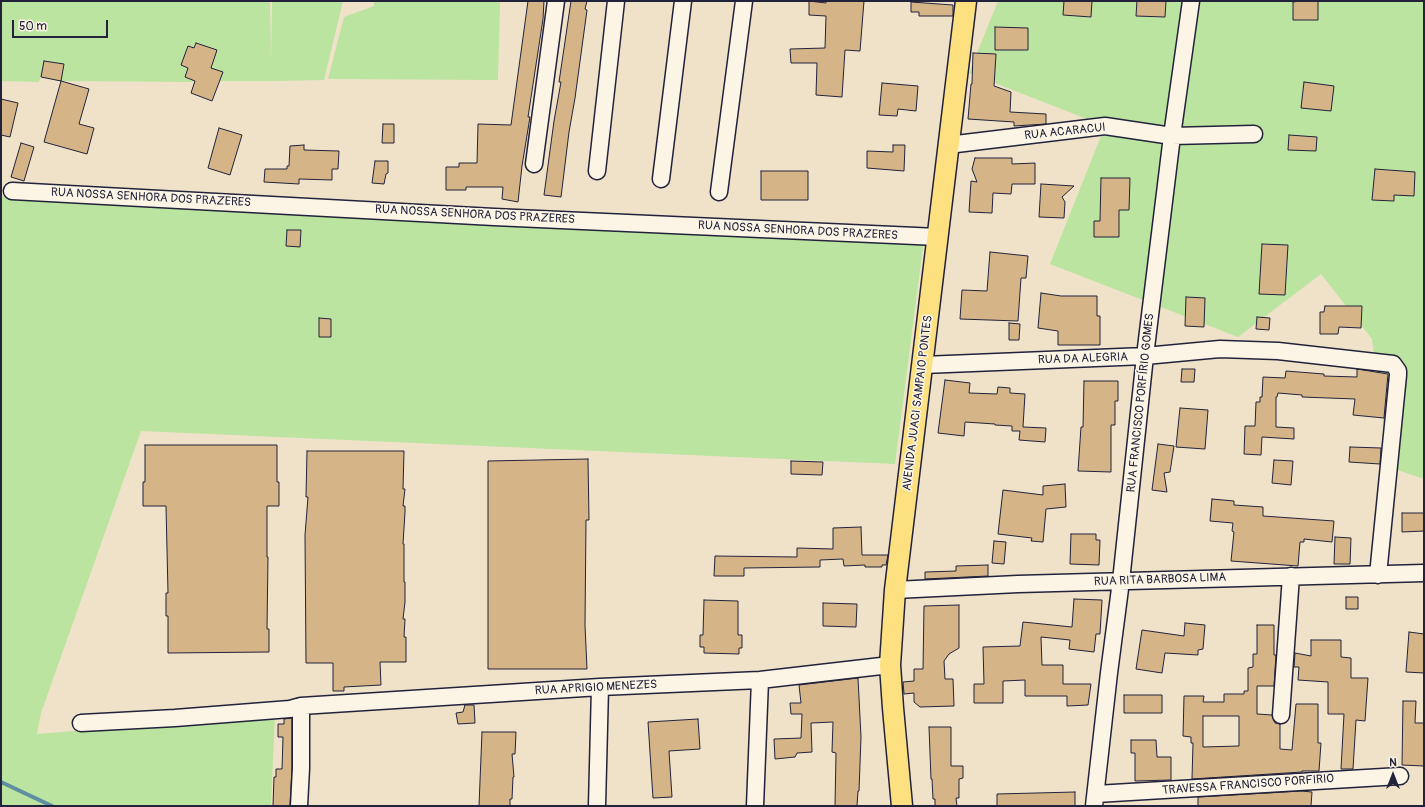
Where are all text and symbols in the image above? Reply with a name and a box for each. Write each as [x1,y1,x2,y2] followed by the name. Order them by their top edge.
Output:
[14,12,110,38] scale bar
[19,19,47,34] text: 50 m
[1024,121,1106,143] street label: RUA ACARACUI
[51,186,251,210] street label: RUA NOSSA SENHORA DOS PRAZERES
[375,203,575,227] street label: RUA NOSSA SENHORA DOS PRAZERES
[698,219,898,243] street label: RUA NOSSA SENHORA DOS PRAZERES
[1124,313,1158,493] street label: RUA FRANCISCO PORFÍRIO GOMES
[900,315,936,491] street label: AVENIDA JUACI SAMPAIO PONTES
[1038,350,1128,368] street label: RUA DA ALEGRIA
[1094,570,1226,590] street label: RUA RITA BARBOSA LIMA
[534,678,658,698] street label: RUA APRIGIO MENEZES
[1373,755,1413,795] north arrow
[1389,756,1397,769] text: N
[1162,772,1334,798] street label: TRAVESSA FRANCISCO PORFIRIO

